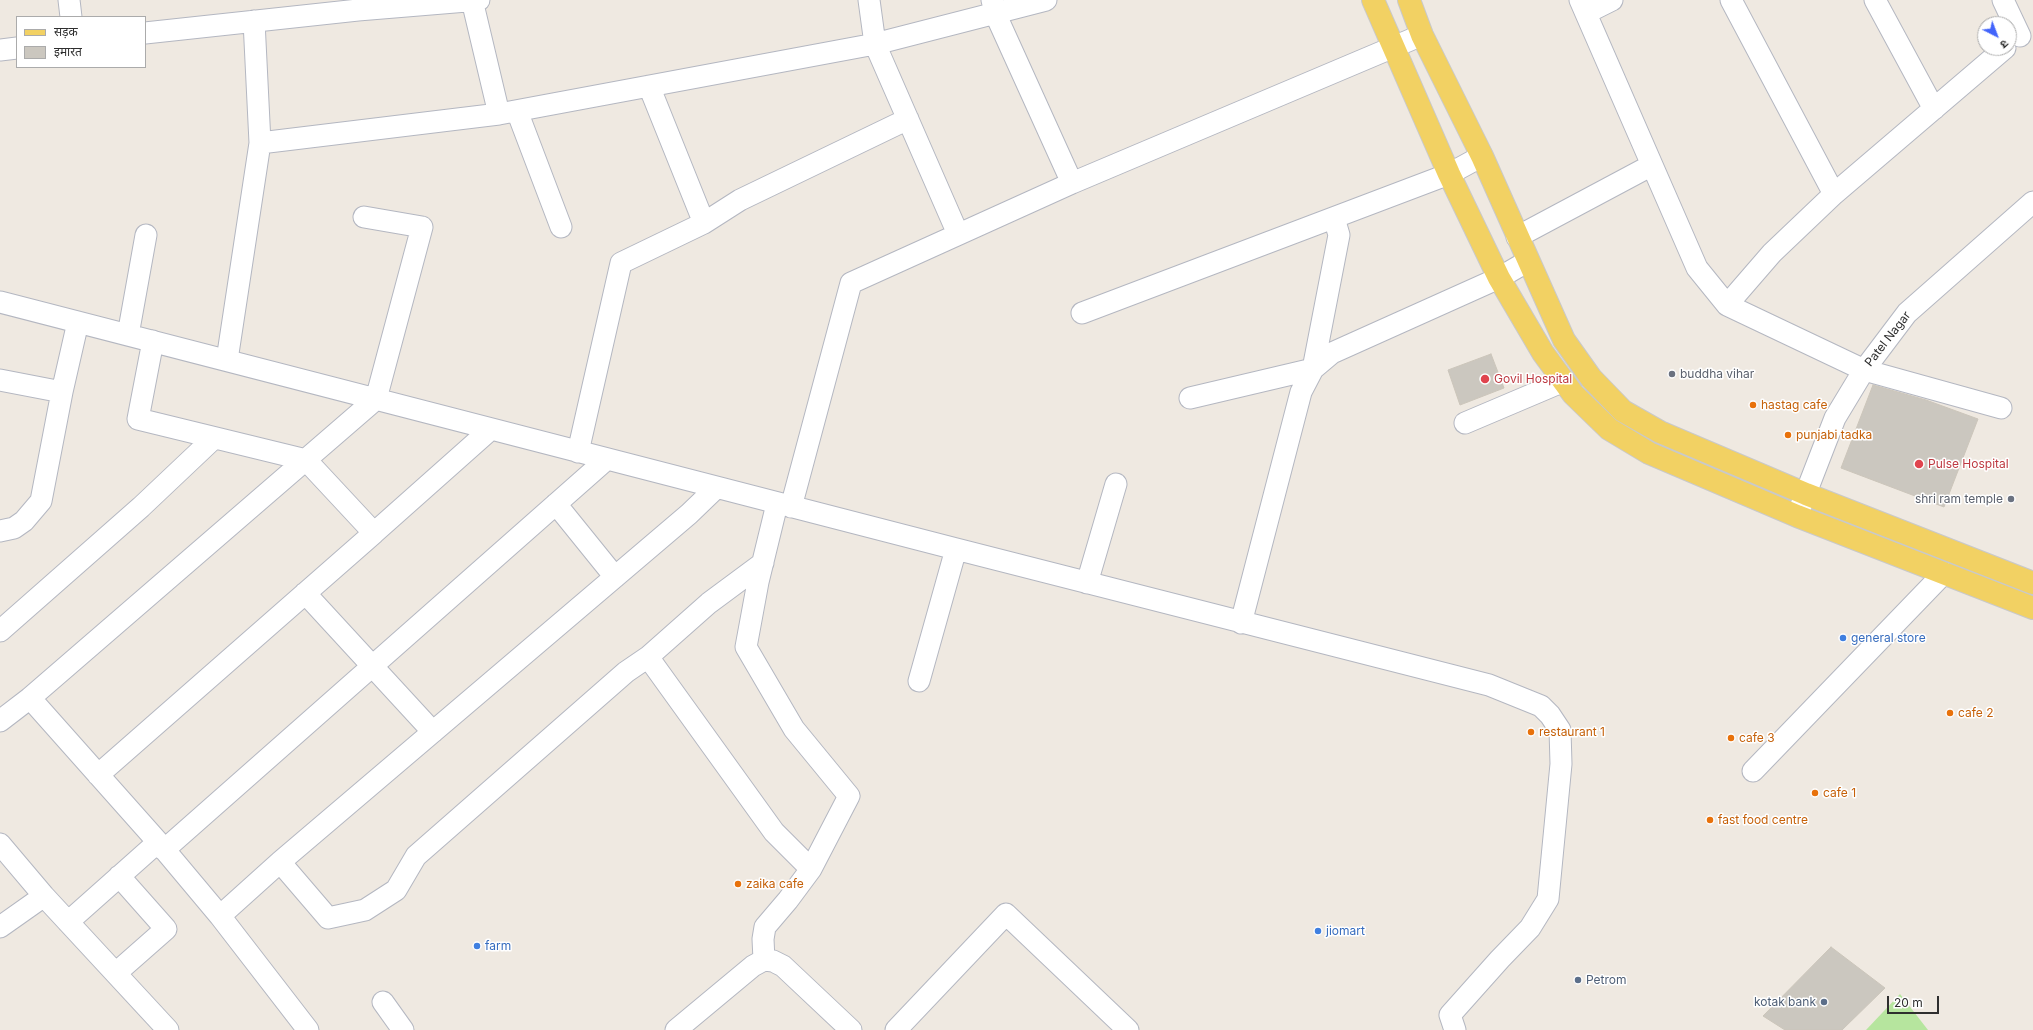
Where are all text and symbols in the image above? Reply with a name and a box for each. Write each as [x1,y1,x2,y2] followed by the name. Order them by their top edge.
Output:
[16,16,146,68] legend
[1977,16,2017,56] north arrow
[54,24,78,39] text: सड़क
[1997,37,2011,52] text: उ
[54,44,82,59] text: इमारत
[1862,309,1914,369] street label: Patel Nagar
[1680,367,1754,381] place label: buddha vihar
[1667,369,1677,379] marker: buddha vihar
[1494,372,1572,386] place label: Govil Hospital
[1479,373,1491,385] marker: Govil Hospital
[1761,398,1827,412] place label: hastag cafe
[1748,400,1758,410] marker: hastag cafe
[1796,428,1872,442] place label: punjabi tadka
[1783,430,1793,440] marker: punjabi tadka
[1928,457,2009,471] place label: Pulse Hospital
[1913,458,1925,470] marker: Pulse Hospital
[1915,492,2003,506] place label: shri ram temple
[2006,494,2016,504] marker: shri ram temple
[1851,631,1926,645] place label: general store
[1838,633,1848,643] marker: general store
[1958,706,1993,720] place label: cafe 2
[1945,708,1955,718] marker: cafe 2
[1539,725,1605,739] place label: restaurant 1
[1526,727,1536,737] marker: restaurant 1
[1739,731,1775,745] place label: cafe 3
[1726,733,1736,743] marker: cafe 3
[1823,786,1856,800] place label: cafe 1
[1810,788,1820,798] marker: cafe 1
[1718,813,1808,827] place label: fast food centre
[1705,815,1715,825] marker: fast food centre
[746,877,804,891] place label: zaika cafe
[733,879,743,889] marker: zaika cafe
[1326,924,1365,938] place label: jiomart
[1313,926,1323,936] marker: jiomart
[485,939,511,953] place label: farm
[472,941,482,951] marker: farm
[1586,973,1627,987] place label: Petrom
[1573,975,1583,985] marker: Petrom
[1889,988,1941,1014] scale bar
[1754,995,1816,1009] place label: kotak bank
[1894,995,1923,1010] text: 20 m
[1819,997,1829,1007] marker: kotak bank

